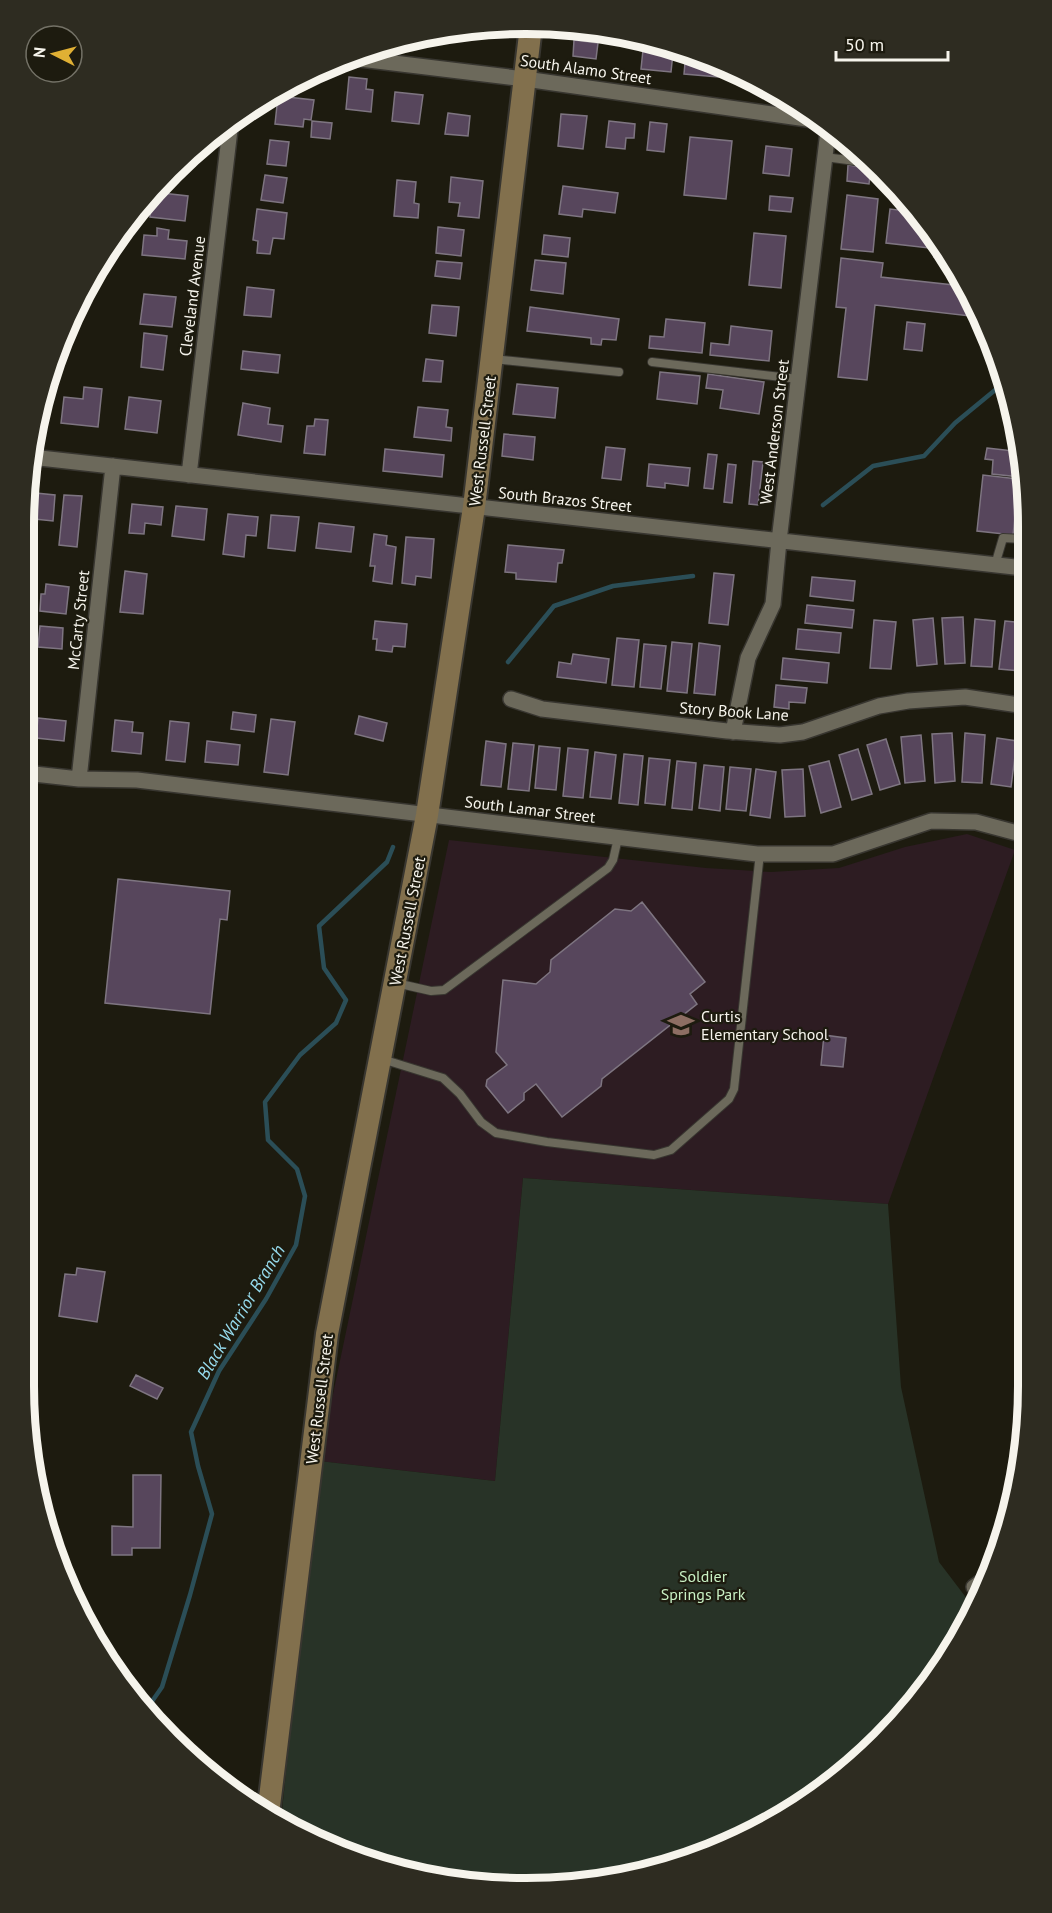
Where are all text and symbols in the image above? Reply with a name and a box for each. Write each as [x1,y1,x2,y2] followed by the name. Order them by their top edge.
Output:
[24,24,84,84] north arrow
[836,24,948,62] scale bar
[845,33,884,56] text: 50 m
[29,46,50,59] text: N
[519,50,653,88] street label: South Alamo Street
[175,235,209,357] street label: Cleveland Avenue
[755,358,793,506] street label: West Anderson Street
[464,374,500,507] street label: West Russell Street
[497,482,633,516] street label: South Brazos Street
[63,569,93,671] street label: McCarty Street
[679,697,789,725] street label: Story Book Lane
[463,791,597,827] street label: South Lamar Street
[385,854,429,987] street label: West Russell Street
[701,1006,829,1044] place label: Curtis Elementary School
[666,1010,696,1040] school or university icon: Curtis Elementary School
[191,1240,290,1383] water label: Black Warrior Branch
[301,1332,337,1465] street label: West Russell Street
[661,1566,746,1604] park label: Soldier Springs Park

